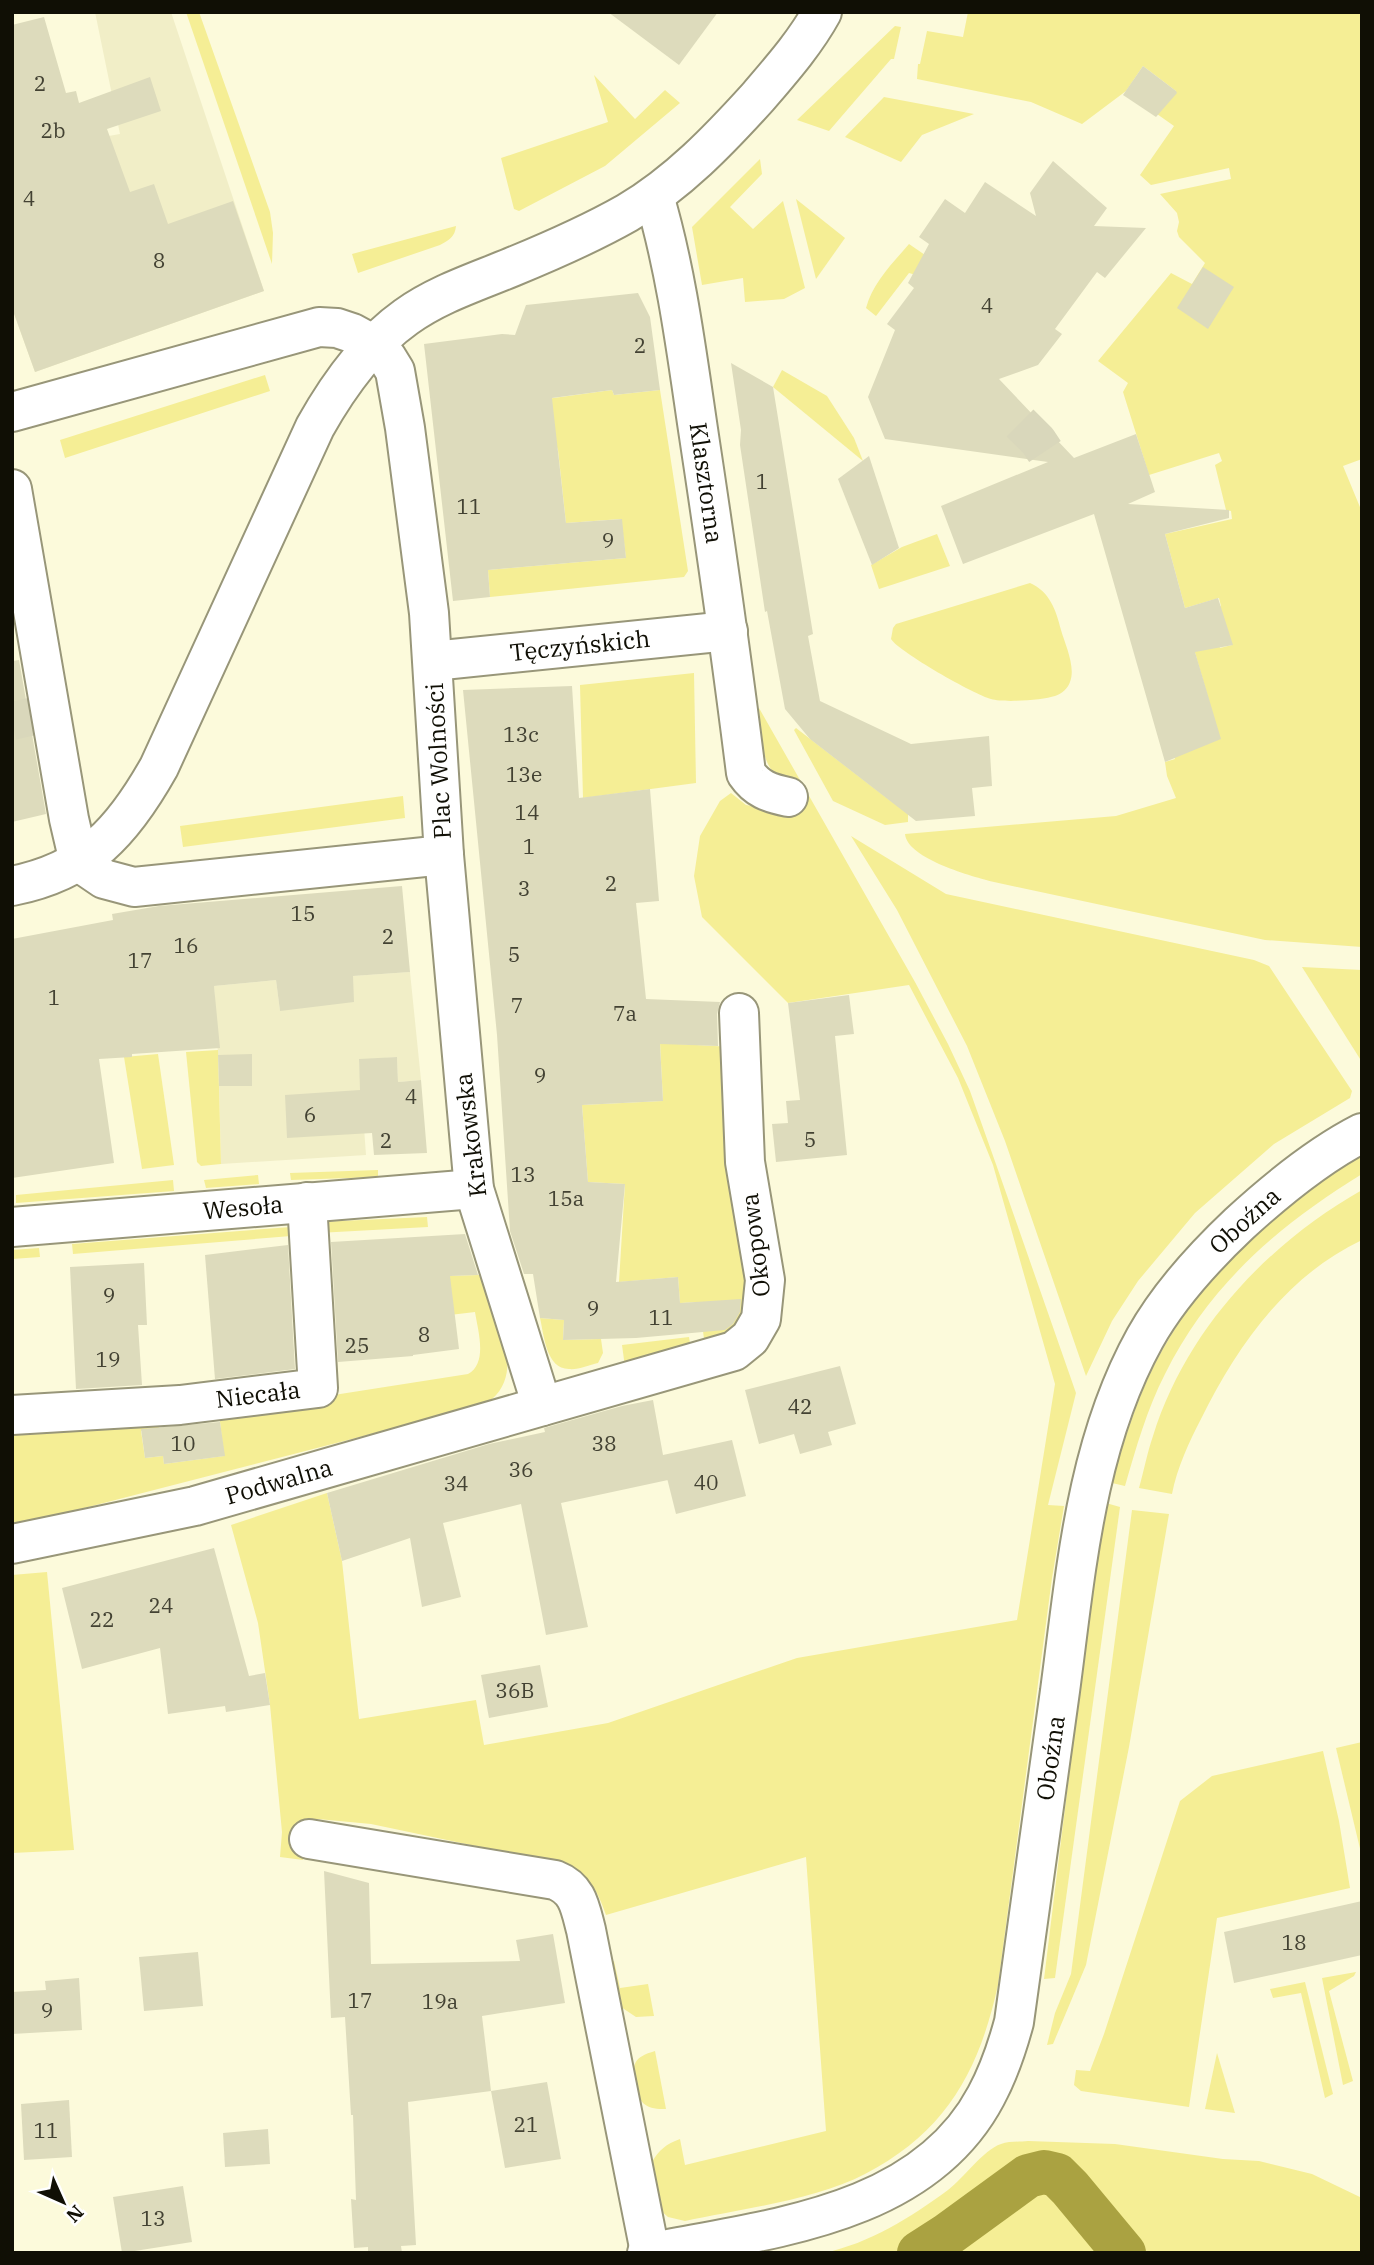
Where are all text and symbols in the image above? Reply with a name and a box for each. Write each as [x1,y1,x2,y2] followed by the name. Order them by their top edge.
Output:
[34,69,46,97] house number: 2
[40,116,66,144] house number: 2b
[23,184,35,212] house number: 4
[153,246,165,274] house number: 8
[981,291,993,319] house number: 4
[634,331,646,359] house number: 2
[683,420,731,545] street label: Klasztorna
[756,467,768,495] house number: 1
[456,492,482,520] house number: 11
[602,526,614,554] house number: 9
[508,622,652,668] street label: Tęczyńskich
[418,682,458,840] street label: Plac Wolności
[503,720,539,748] house number: 13c
[506,760,542,788] house number: 13e
[514,798,540,826] house number: 14
[523,832,535,860] house number: 1
[605,869,617,897] house number: 2
[518,874,530,902] house number: 3
[290,899,316,927] house number: 15
[382,922,394,950] house number: 2
[173,931,199,959] house number: 16
[508,940,520,968] house number: 5
[127,946,153,974] house number: 17
[48,983,60,1011] house number: 1
[511,991,523,1019] house number: 7
[613,999,637,1027] house number: 7a
[534,1061,546,1089] house number: 9
[447,1071,494,1199] street label: Krakowska
[405,1082,417,1110] house number: 4
[304,1100,316,1128] house number: 6
[804,1125,816,1153] house number: 5
[380,1126,392,1154] house number: 2
[510,1160,536,1188] house number: 13
[1202,1180,1287,1261] street label: Oboźna
[548,1184,584,1212] house number: 15a
[201,1188,285,1226] street label: Wesoła
[733,1191,777,1299] street label: Okopowa
[103,1281,115,1309] house number: 9
[587,1294,599,1322] house number: 9
[648,1303,674,1331] house number: 11
[418,1320,430,1348] house number: 8
[344,1331,370,1359] house number: 25
[95,1345,121,1373] house number: 19
[214,1373,302,1415] street label: Niecała
[787,1392,813,1420] house number: 42
[170,1429,196,1457] house number: 10
[591,1429,617,1457] house number: 38
[221,1450,336,1512] street label: Podwalna
[508,1455,534,1483] house number: 36
[693,1468,719,1496] house number: 40
[443,1469,469,1497] house number: 34
[148,1591,174,1619] house number: 24
[89,1605,115,1633] house number: 22
[495,1676,535,1704] house number: 36B
[1028,1713,1072,1803] street label: Oboźna
[1281,1928,1307,1956] house number: 18
[347,1986,373,2014] house number: 17
[422,1987,458,2015] house number: 19a
[41,1996,53,2024] house number: 9
[513,2110,539,2138] house number: 21
[33,2116,59,2144] house number: 11
[28,2167,98,2237] north arrow
[61,2200,89,2228] text: N
[140,2204,166,2232] house number: 13

